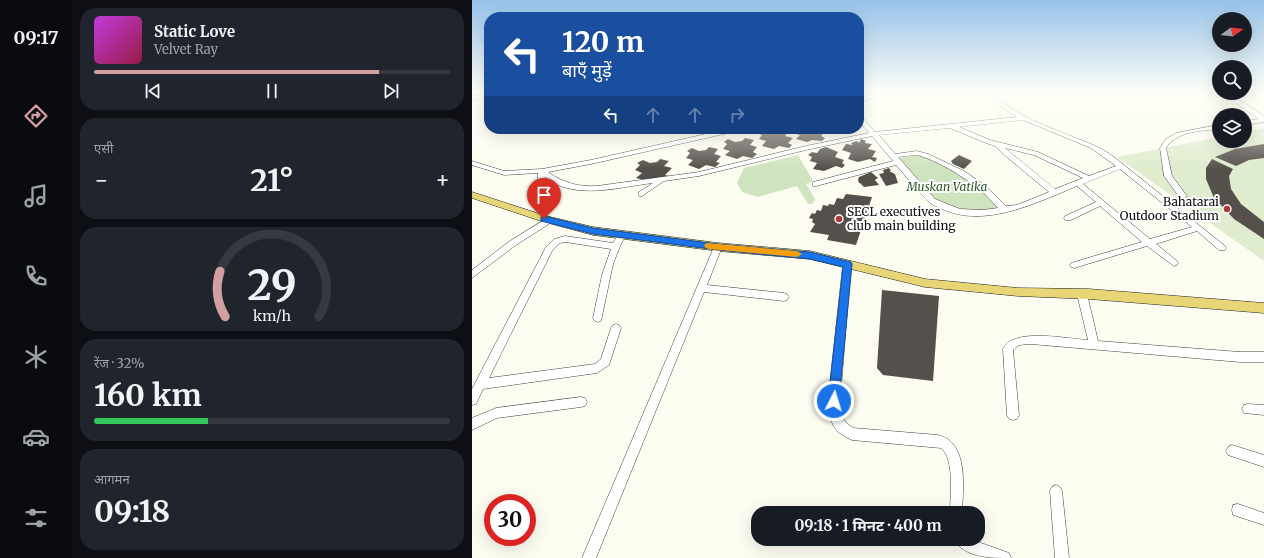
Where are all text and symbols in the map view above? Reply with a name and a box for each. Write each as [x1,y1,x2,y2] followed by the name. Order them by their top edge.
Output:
[1212,12,1252,52] north arrow
[1212,12,1252,148] map controls
[154,22,235,41] text: Static Love
[562,24,644,60] text: 120 m
[14,26,58,49] text: 09:17
[496,28,548,80] icon: left
[154,41,218,58] text: Velvet Ray
[562,59,612,82] text: बाएँ मुड़ें
[1212,60,1252,100] button: search
[142,80,164,102] icon: previous
[261,80,283,102] icon: pause
[380,80,402,102] icon: next
[22,102,50,130] icon: directions
[600,104,622,126] icon: left
[642,104,664,126] icon: ahead
[684,104,706,126] icon: ahead
[726,104,748,126] icon: right
[1212,108,1252,148] button: layers
[94,140,113,157] text: एसी
[250,161,294,199] text: 21°
[94,166,109,194] text: −
[435,166,450,194] text: +
[527,178,561,219] pin
[906,179,988,194] park label: Muskan Vatika
[22,182,50,210] icon: music
[533,184,555,206] icon: arrive
[1120,194,1219,223] place label: Bahatarai Outdoor Stadium
[847,204,956,233] place label: SECL executives club main building
[1222,204,1232,214] marker: Bahatarai Outdoor Stadium
[834,214,844,224] marker: SECL executives club main building
[247,259,297,311] text: 29
[22,262,50,290] icon: phone
[253,307,291,325] text: km/h
[22,343,50,371] icon: climate
[94,355,144,372] text: रेंज · 32%
[94,376,202,414] text: 160 km
[813,380,855,422] position arrow
[22,423,50,451] icon: car
[94,471,130,488] text: आगमन
[94,492,170,530] text: 09:18
[484,494,536,546] speed limit sign: 30
[22,504,50,532] icon: filters
[794,516,942,535] text: 09:18 · 1 मिनट · 400 m

